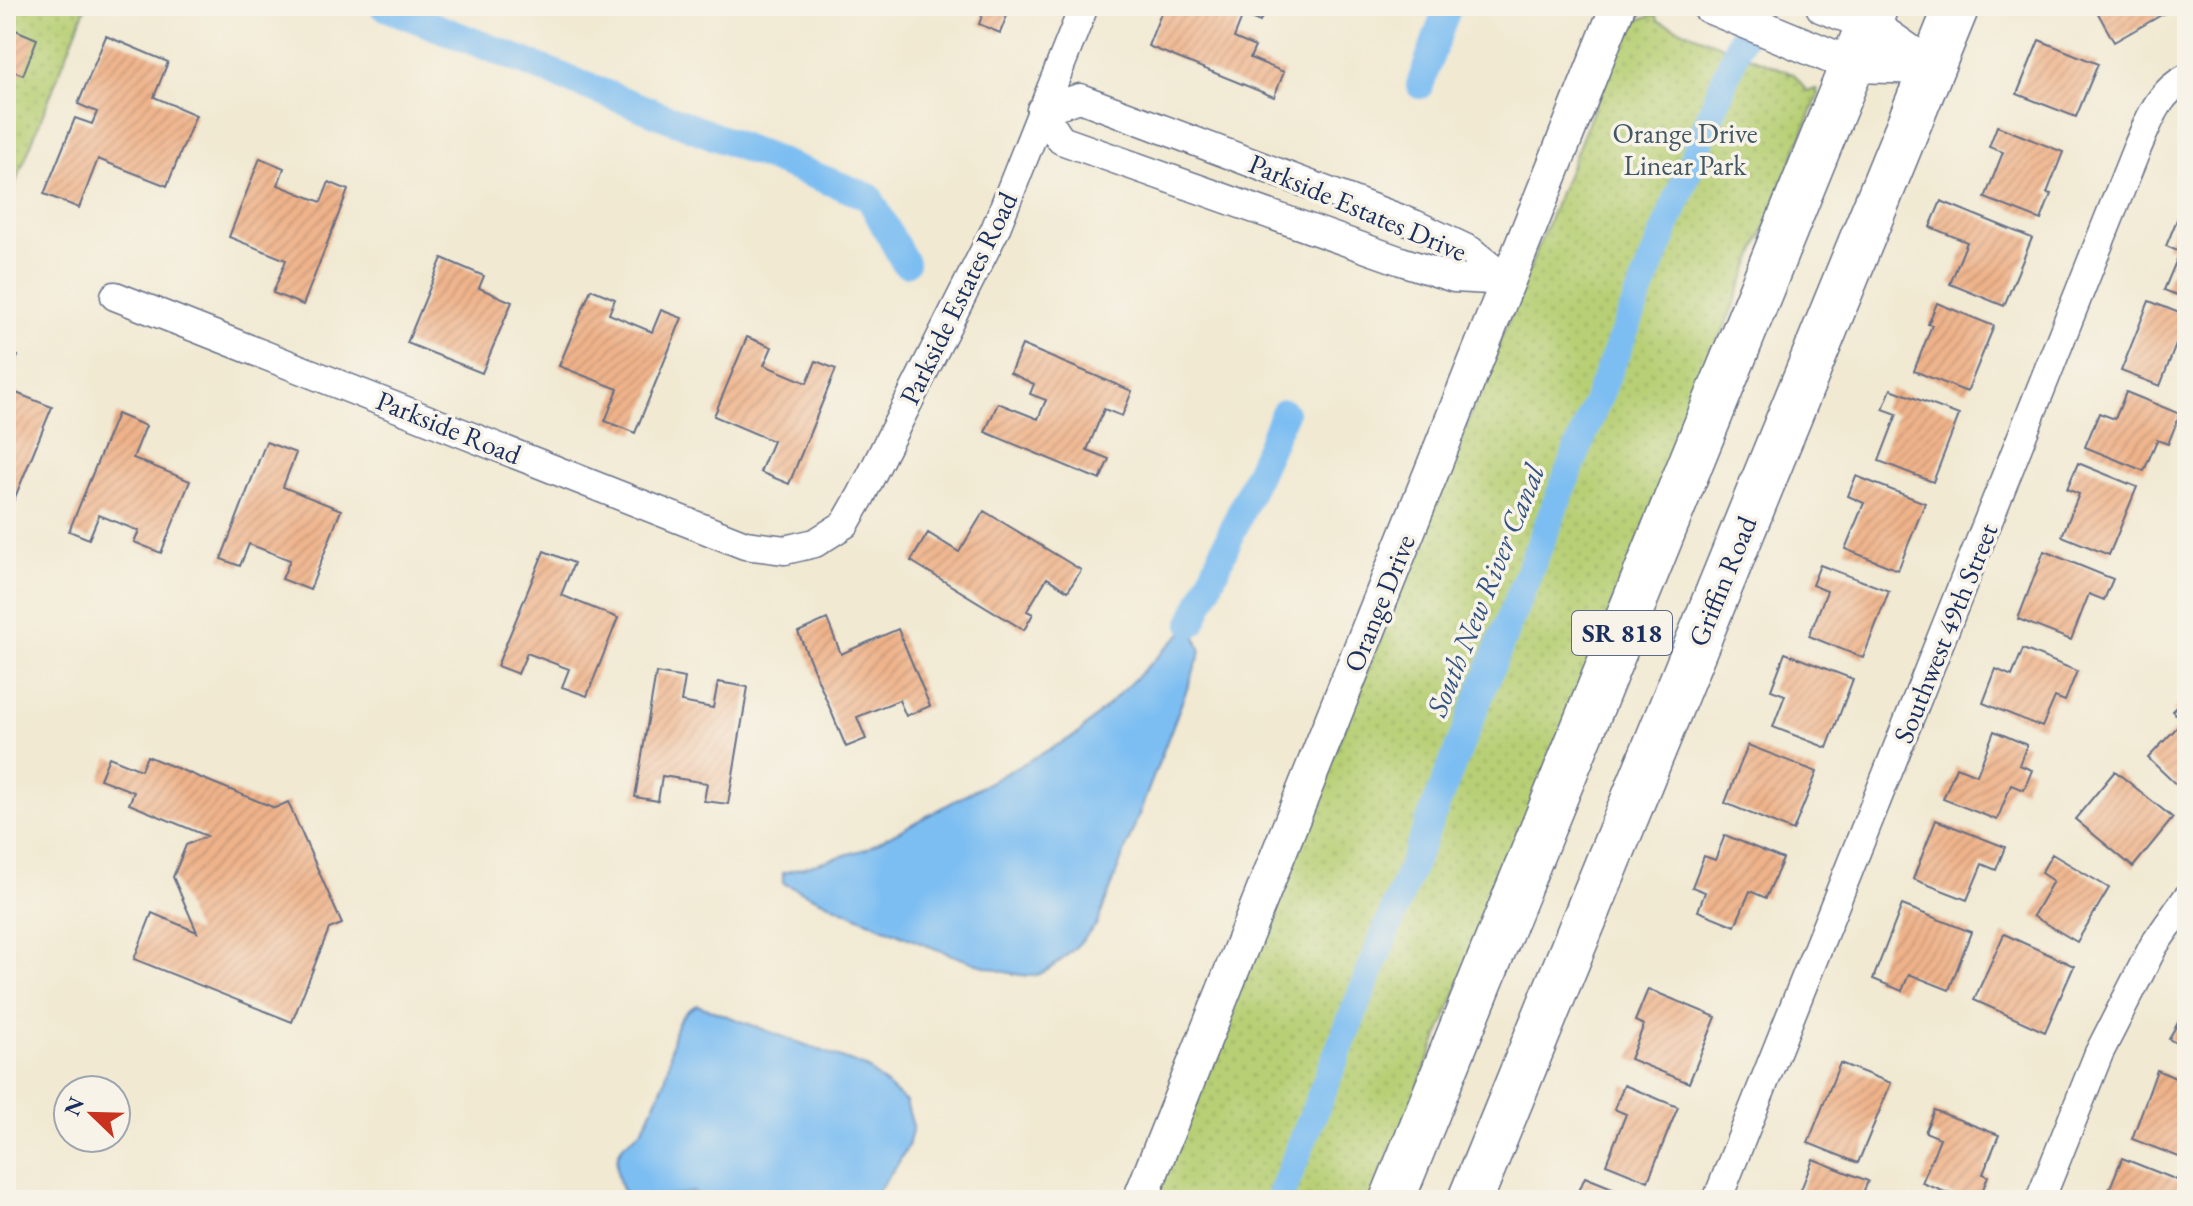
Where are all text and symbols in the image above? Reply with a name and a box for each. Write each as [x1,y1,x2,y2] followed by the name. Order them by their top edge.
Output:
[1612,115,1758,183] park label: Orange Drive Linear Park
[1244,145,1472,269] street label: Parkside Estates Drive
[891,185,1025,410] street label: Parkside Estates Road
[371,382,527,473] street label: Parkside Road
[1416,457,1554,723] water label: South New River Canal
[1680,510,1765,651] street label: Griffin Road
[1884,517,2006,748] street label: Southwest 49th Street
[1335,529,1423,677] street label: Orange Drive
[1572,611,1672,655] road number: SR 818
[52,1074,132,1154] north arrow
[57,1092,91,1120] text: N

